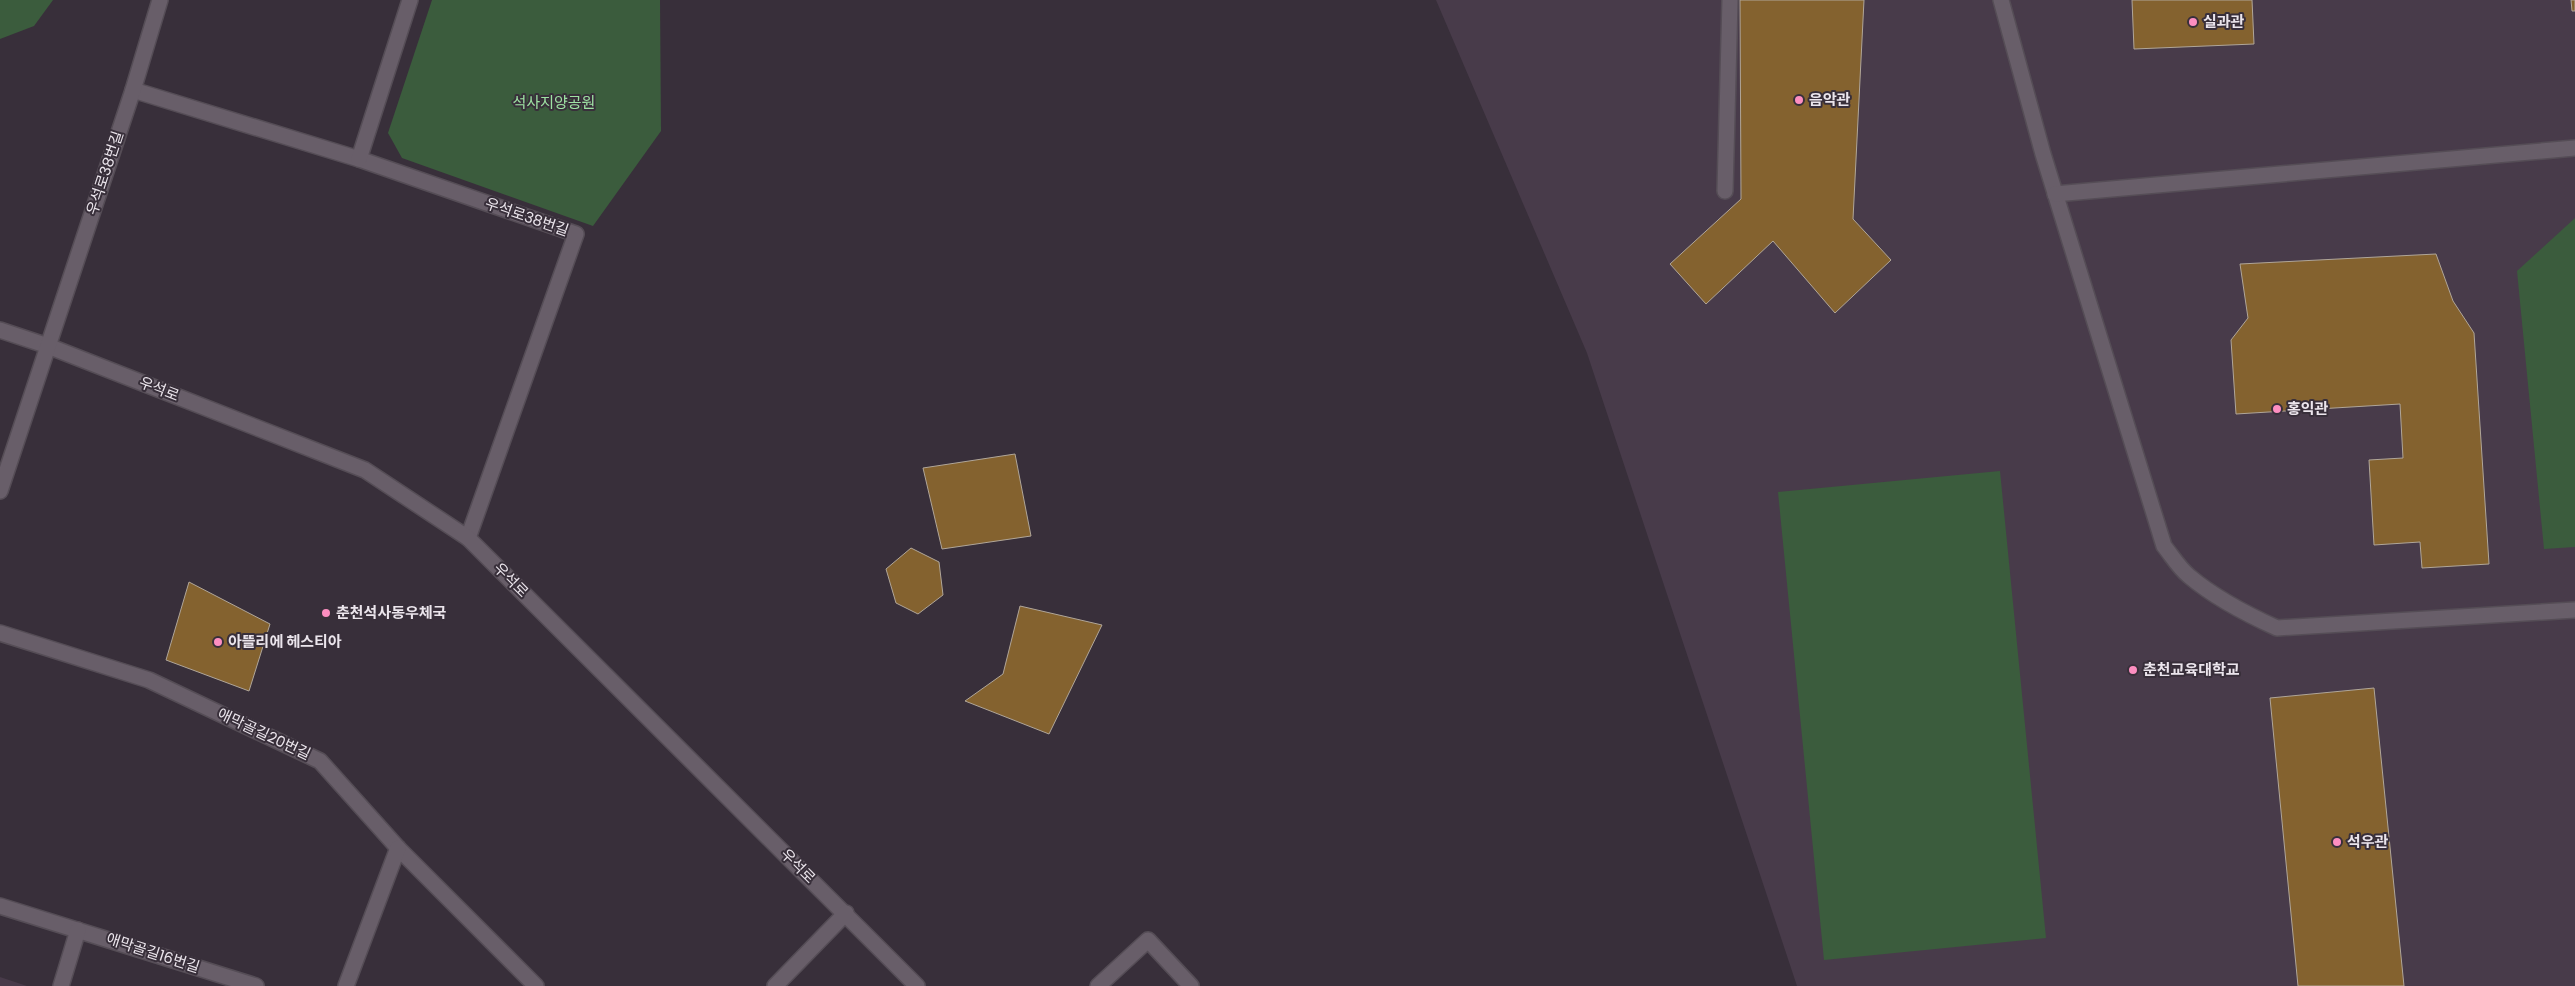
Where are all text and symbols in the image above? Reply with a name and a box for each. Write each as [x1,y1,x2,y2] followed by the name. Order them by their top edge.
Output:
[2203,11,2245,32] place label: 실과관
[2187,16,2199,28] marker: 실과관
[1809,89,1851,110] place label: 음악관
[513,92,595,113] park label: 석사지양공원
[1793,94,1805,106] marker: 음악관
[81,128,128,218] street label: 우석로38번길
[482,192,572,241] street label: 우석로38번길
[136,371,182,406] street label: 우석로
[2287,398,2329,419] place label: 홍익관
[2271,403,2283,415] marker: 홍익관
[489,558,533,602] street label: 우석로
[336,602,447,623] place label: 춘천석사동우체국
[320,607,332,619] marker: 춘천석사동우체국
[228,631,342,652] place label: 아뜰리에 헤스티아
[212,636,224,648] marker: 아뜰리에 헤스티아
[2143,659,2240,680] place label: 춘천교육대학교
[2127,664,2139,676] marker: 춘천교육대학교
[214,703,314,764] street label: 애막골길20번길
[2347,831,2389,852] place label: 석우관
[2331,836,2343,848] marker: 석우관
[776,844,820,888] street label: 우석로
[104,928,203,978] street label: 애막골길16번길

